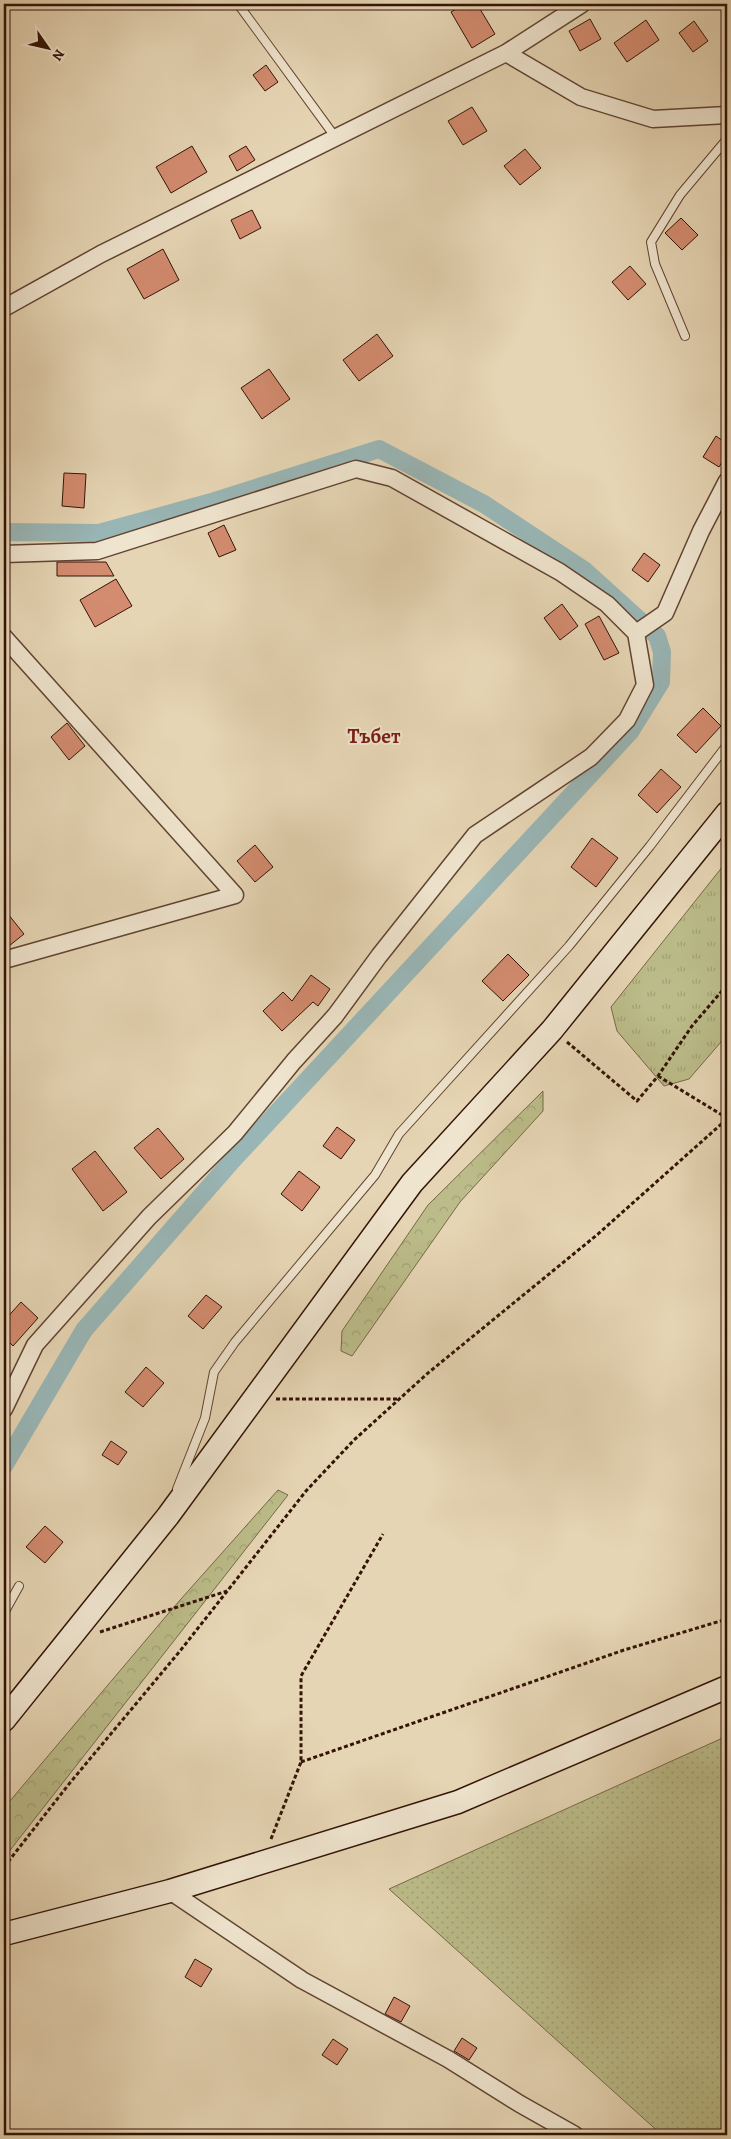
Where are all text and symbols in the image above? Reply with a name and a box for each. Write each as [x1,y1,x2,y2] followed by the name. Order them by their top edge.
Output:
[22,22,72,72] north arrow
[48,45,69,65] text: N
[347,722,401,750] district label: Тъбет

